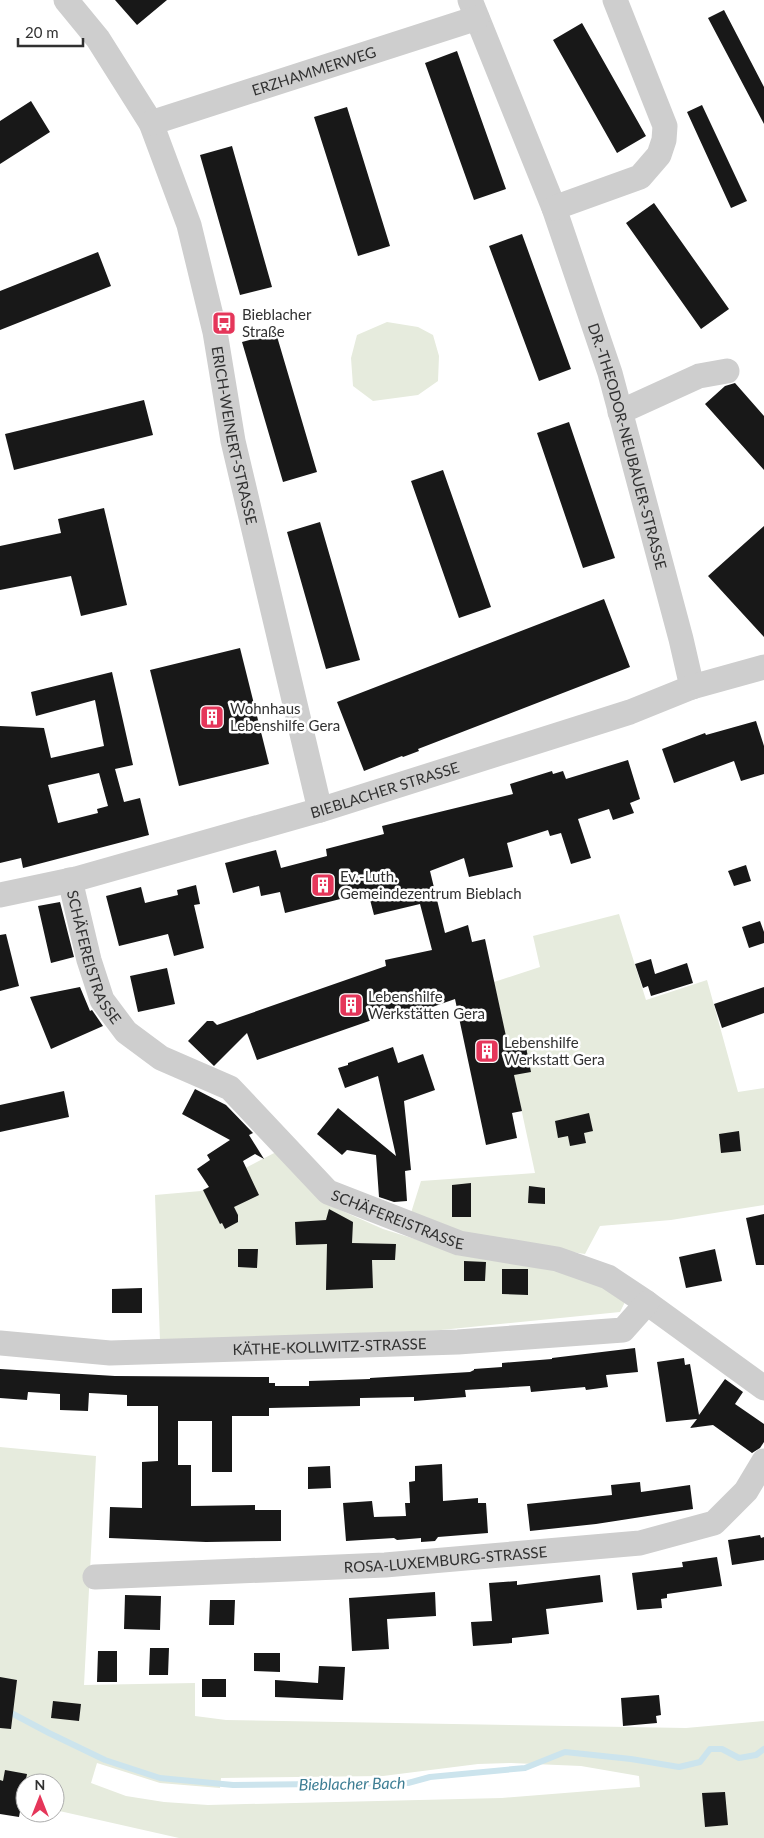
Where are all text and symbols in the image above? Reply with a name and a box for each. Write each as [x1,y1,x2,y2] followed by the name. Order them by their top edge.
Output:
[18,15,82,47] scale bar
[25,23,59,41] text: 20 m
[249,42,378,99] street label: ERZHAMMERWEG
[242,305,312,340] place label: Bieblacher Straße
[211,310,237,336] bus stop icon: Bieblacher Straße
[585,321,671,571] street label: DR.-THEODOR-NEUBAUER-STRASSE
[208,345,261,526] street label: ERICH-WEINERT-STRASSE
[230,699,340,734] place label: Wohnhaus Lebenshilfe Gera
[199,704,225,730] building icon: Wohnhaus Lebenshilfe Gera
[308,758,461,821] street label: BIEBLACHER STRASSE
[340,867,522,902] place label: Ev.-Luth. Gemeindezentrum Bieblach
[310,872,336,898] building icon: Ev.-Luth. Gemeindezentrum Bieblach
[64,888,125,1027] street label: SCHÄFEREISTRASSE
[368,987,485,1022] place label: Lebenshilfe Werkstätten Gera
[338,992,364,1018] building icon: Lebenshilfe Werkstätten Gera
[504,1033,605,1068] place label: Lebenshilfe Werkstatt Gera
[474,1038,500,1064] building icon: Lebenshilfe Werkstatt Gera
[329,1185,465,1253] street label: SCHÄFEREISTRASSE
[232,1334,427,1358] street label: KÄTHE-KOLLWITZ-STRASSE
[344,1542,548,1576] street label: ROSA-LUXEMBURG-STRASSE
[15,1773,65,1823] north arrow
[298,1773,406,1793] water label: Bieblacher Bach
[35,1776,45,1793] text: N

